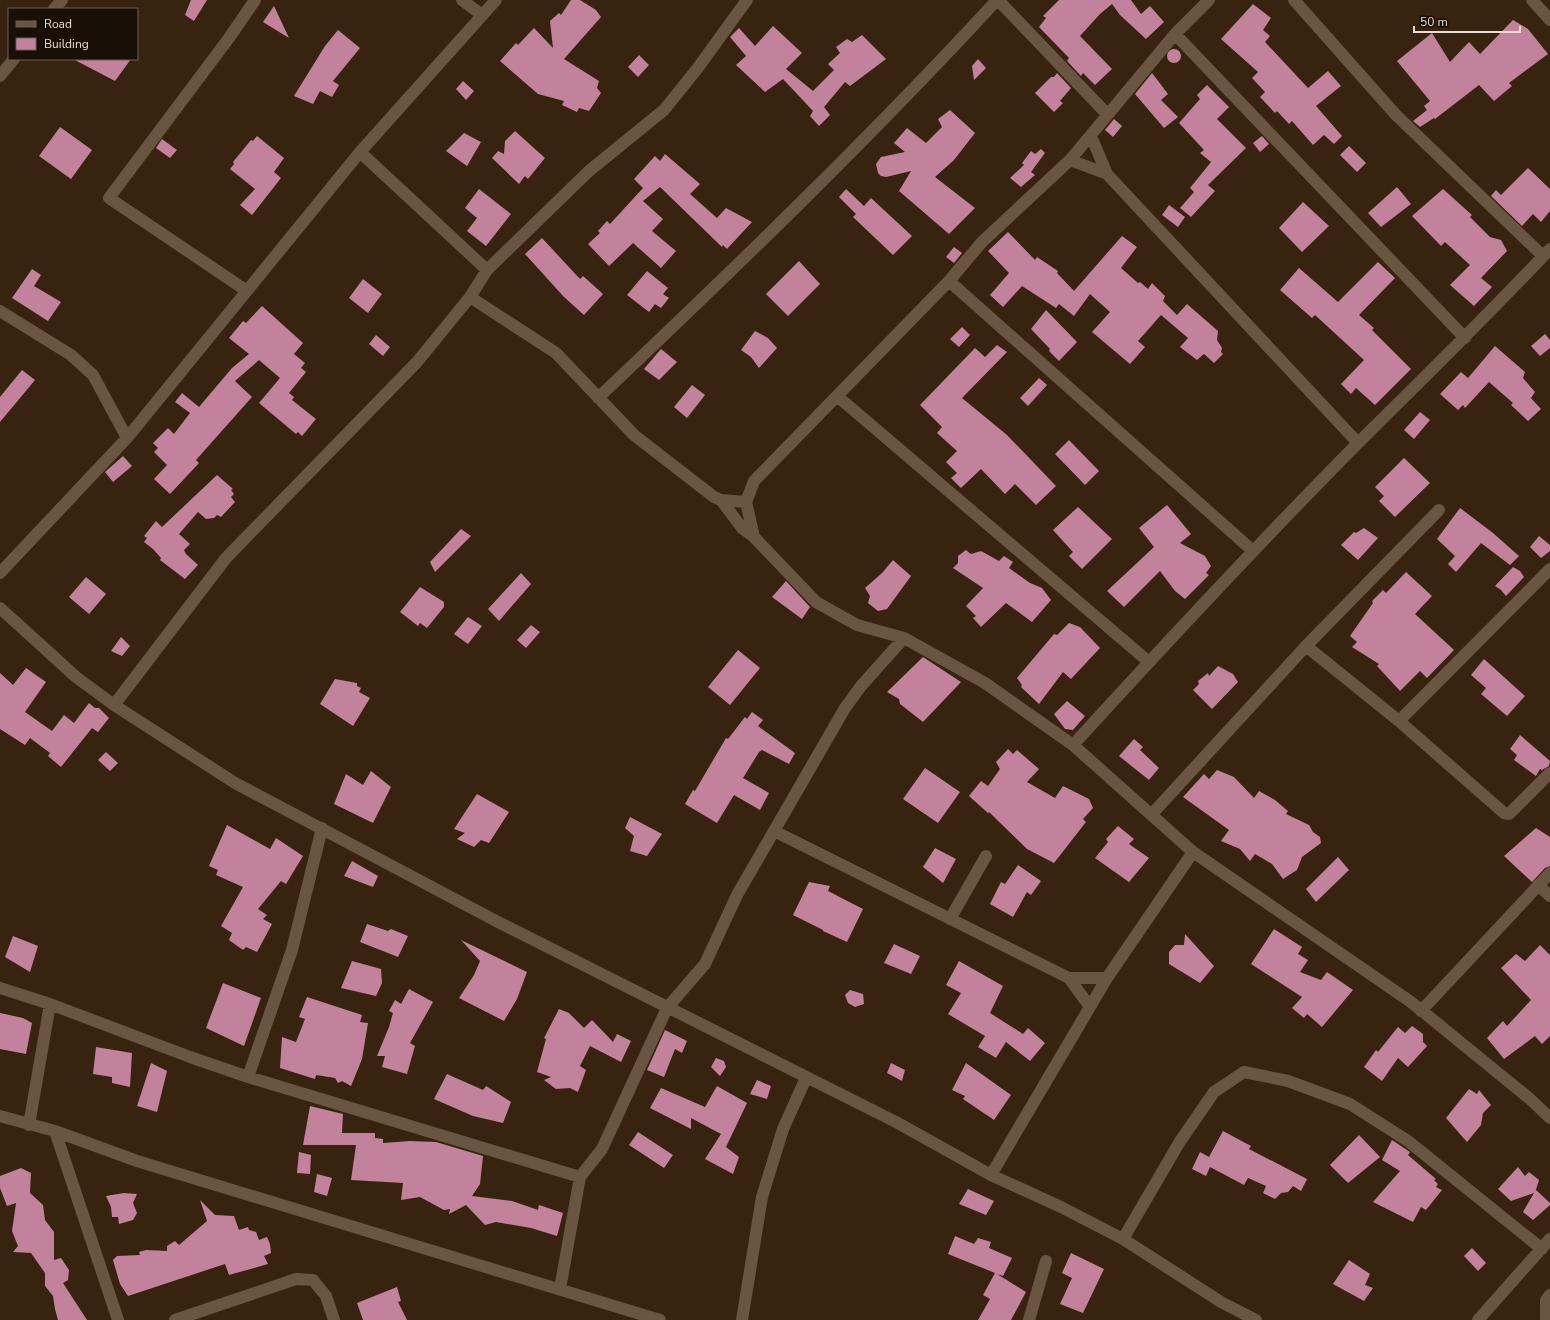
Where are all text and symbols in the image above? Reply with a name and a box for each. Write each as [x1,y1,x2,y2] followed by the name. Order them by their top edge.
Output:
[8,8,138,60] legend
[1414,8,1520,34] scale bar
[1420,14,1448,30] text: 50 m
[44,16,72,32] text: Road
[44,36,89,52] text: Building

